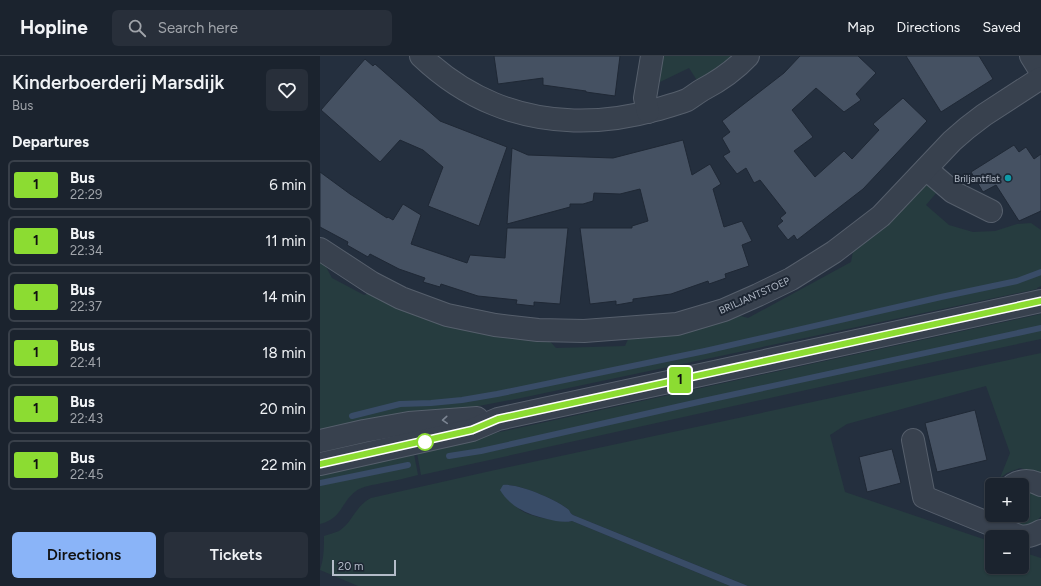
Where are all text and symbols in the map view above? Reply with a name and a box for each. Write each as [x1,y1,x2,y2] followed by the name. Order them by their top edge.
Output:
[112,10,392,46] search box
[20,16,88,39] text: Hopline
[126,17,148,39] icon: search
[158,19,238,37] text: Search here
[847,19,875,36] text: Map
[897,19,960,36] text: Directions
[982,19,1021,36] text: Saved
[266,69,308,111] button: heart
[12,71,224,94] text: Kinderboerderij Marsdijk
[12,98,33,113] text: Bus
[12,133,89,151] text: Departures
[70,169,95,187] text: Bus
[954,172,1000,185] place label: Briljantflat
[1003,173,1013,183] marker: Briljantflat
[33,176,39,193] text: 1
[269,176,306,194] text: 6 min
[70,187,102,202] text: 22:29
[70,225,95,243] text: Bus
[33,232,39,249] text: 1
[265,232,306,250] text: 11 min
[70,243,103,258] text: 22:34
[717,274,792,317] street label: BRILJANTSTOEP
[70,281,95,299] text: Bus
[33,288,39,305] text: 1
[262,288,306,306] text: 14 min
[70,299,102,314] text: 22:37
[70,337,95,355] text: Bus
[33,344,39,361] text: 1
[262,344,306,362] text: 18 min
[70,355,101,370] text: 22:41
[667,367,693,393] line badge: 1
[677,371,683,388] text: 1
[70,393,95,411] text: Bus
[33,400,39,417] text: 1
[260,400,306,418] text: 20 min
[70,411,103,426] text: 22:43
[442,416,448,425] one-way arrow
[416,433,434,451] unlabelled marker
[70,449,95,467] text: Bus
[33,456,39,473] text: 1
[261,456,306,474] text: 22 min
[70,467,103,482] text: 22:45
[985,478,1029,574] map controls
[985,478,1029,522] button: +
[985,530,1029,574] button: −
[12,532,156,578] button: Directions
[164,532,308,578] button: Tickets
[332,558,396,577] scale bar
[338,560,363,573] text: 20 m

